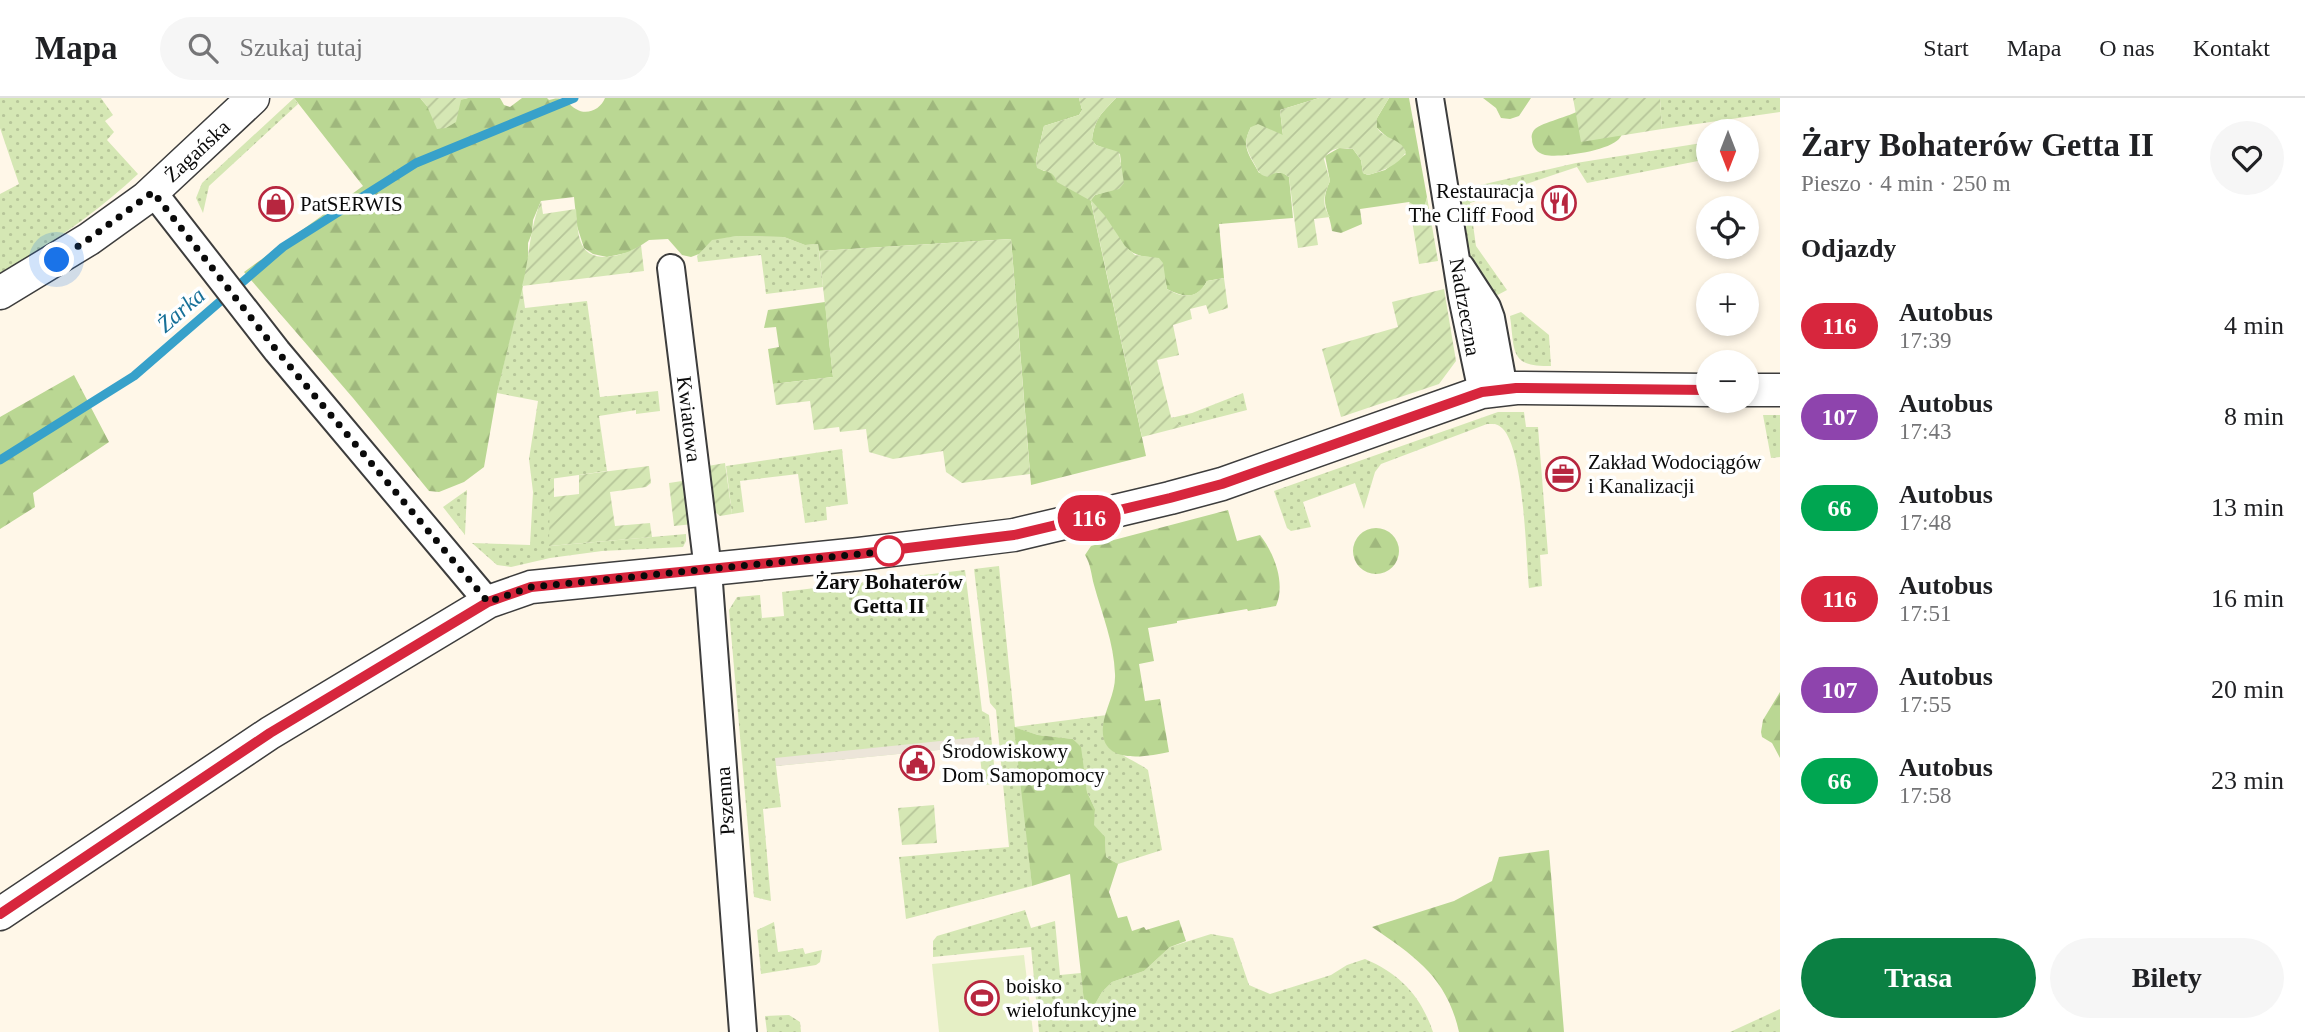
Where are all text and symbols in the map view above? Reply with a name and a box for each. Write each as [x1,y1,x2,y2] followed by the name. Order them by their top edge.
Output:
[160,17,650,80] search box
[184,29,222,67] icon: search
[35,30,118,66] text: Mapa
[240,33,363,62] text: Szukaj tutaj
[1923,35,1969,61] text: Start
[2007,35,2061,61] text: Mapa
[2099,35,2155,61] text: O nas
[2193,35,2270,61] text: Kontakt
[159,114,235,187] street label: Żagańska
[1696,119,1759,182] north arrow
[1696,119,1759,413] map controls
[2210,121,2284,195] button: heart
[1801,127,2154,163] text: Żary Bohaterów Getta II
[1801,171,2011,196] text: Pieszo · 4 min · 250 m
[1408,179,1535,227] place label: Restauracja The Cliff Food
[1540,184,1578,222] restaurant icon: Restauracja The Cliff Food
[257,185,295,223] shop icon: PatSERWIS
[300,192,403,216] place label: PatSERWIS
[1696,196,1759,259] button: locate
[1801,234,1896,263] text: Odjazdy
[39,242,74,277] your location
[1445,256,1486,359] street label: Nadrzeczna
[1696,273,1759,336] button: +
[152,283,210,337] water label: Żarka
[1899,298,1993,327] text: Autobus
[2224,311,2284,340] text: 4 min
[1822,313,1857,339] text: 116
[1899,328,1951,353] text: 17:39
[1696,350,1759,413] button: −
[672,375,706,464] street label: Kwiatowa
[1899,389,1993,418] text: Autobus
[2224,402,2284,431] text: 8 min
[1822,404,1858,430] text: 107
[1899,419,1951,444] text: 17:43
[1588,450,1762,498] place label: Zakład Wodociągów i Kanalizacji
[1544,455,1582,493] office icon: Zakład Wodociągów i Kanalizacji
[1899,480,1993,509] text: Autobus
[2211,493,2284,522] text: 13 min
[1049,495,1129,541] line badge: 116
[1828,495,1852,521] text: 66
[1072,505,1106,531] text: 116
[1899,510,1951,535] text: 17:48
[874,536,904,566] marker: Żary Bohaterów Getta II
[815,570,964,618] place label: Żary Bohaterów Getta II
[1899,571,1993,600] text: Autobus
[2211,584,2284,613] text: 16 min
[1822,586,1857,612] text: 116
[1899,601,1951,626] text: 17:51
[1899,662,1993,691] text: Autobus
[2211,675,2284,704] text: 20 min
[1822,677,1858,703] text: 107
[1899,692,1951,717] text: 17:55
[942,739,1105,787] place label: Środowiskowy Dom Samopomocy
[898,744,936,782] public building icon: Środowiskowy Dom Samopomocy
[1899,753,1993,782] text: Autobus
[711,765,739,836] street label: Pszenna
[2211,766,2284,795] text: 23 min
[1828,768,1852,794] text: 66
[1899,783,1951,808] text: 17:58
[1801,938,2036,1018] button: Trasa
[2050,938,2284,1018] button: Bilety
[1006,974,1137,1022] place label: boisko wielofunkcyjne
[963,979,1001,1017] sports icon: boisko wielofunkcyjne

